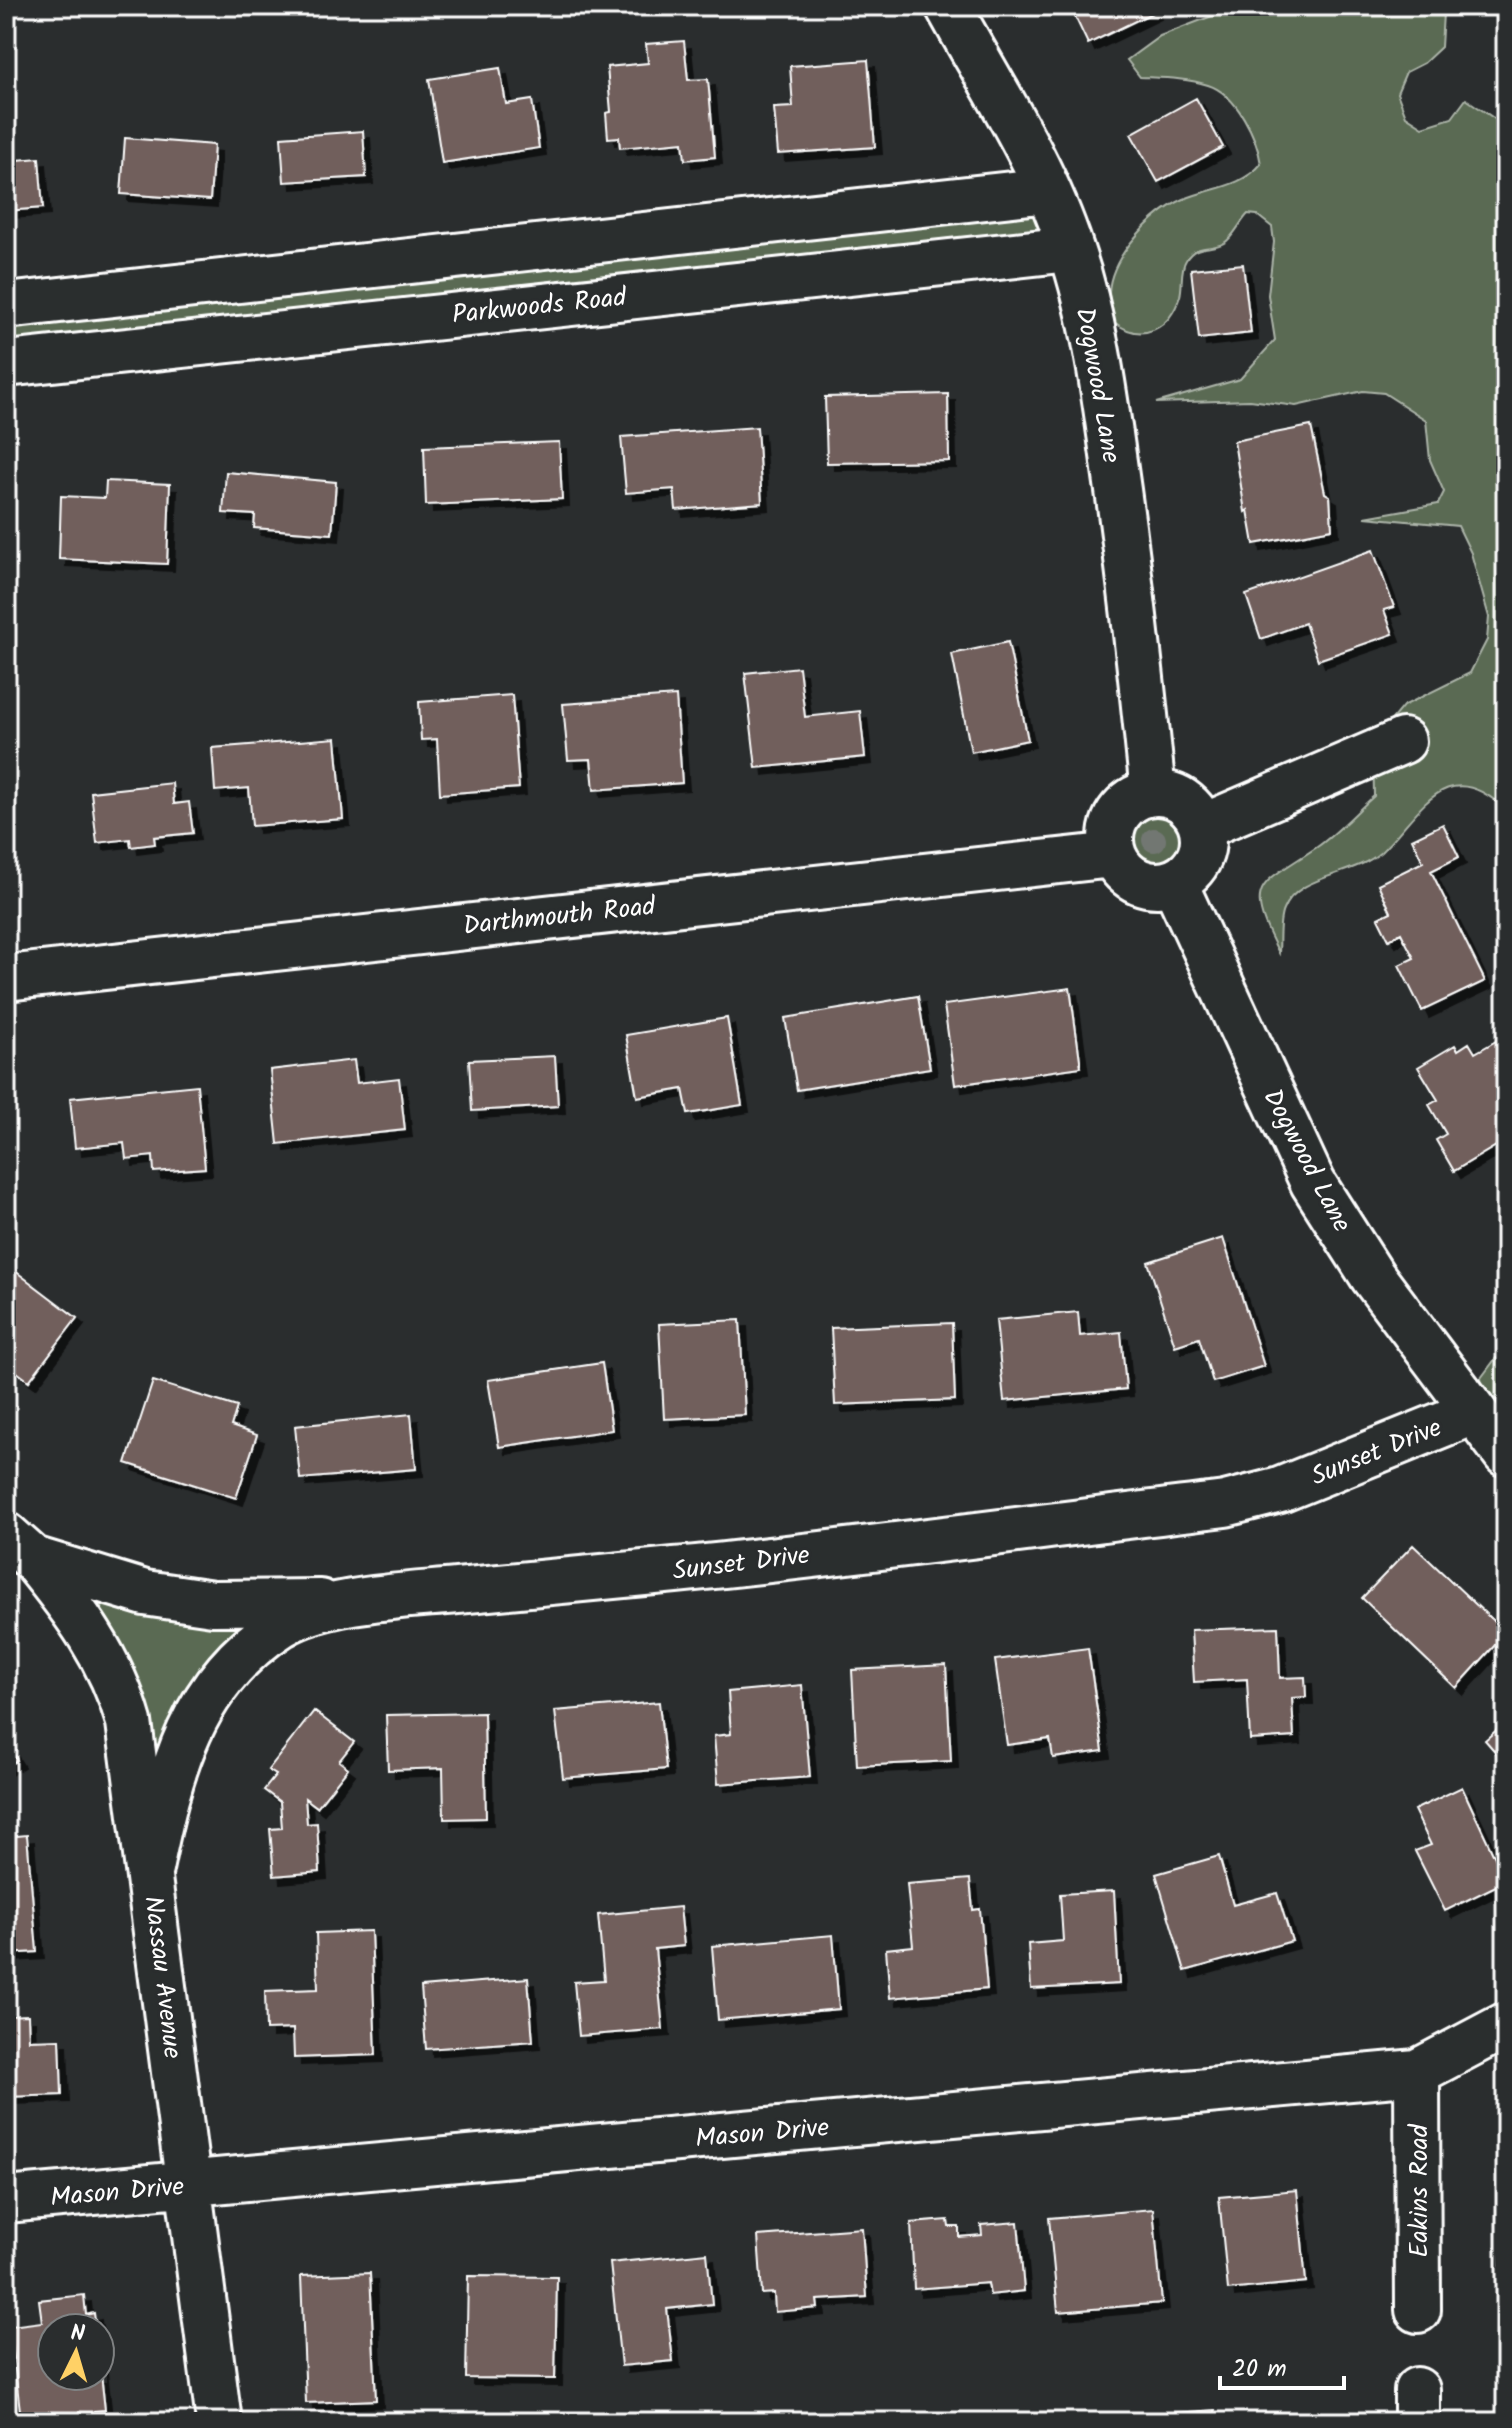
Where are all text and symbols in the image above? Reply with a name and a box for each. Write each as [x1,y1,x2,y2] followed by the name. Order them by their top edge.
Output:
[450,277,629,337] street label: Parkwoods Road
[1063,304,1131,467] street label: Dogwood Lane
[461,886,658,948] street label: Darthmouth Road
[1251,1082,1362,1241] street label: Dogwood Lane
[1305,1407,1449,1498] street label: Sunset Drive
[670,1535,812,1593] street label: Sunset Drive
[131,1893,193,2061] street label: Nassau Avenue
[694,2107,831,2161] street label: Mason Drive
[1399,2123,1441,2258] street label: Eakins Road
[49,2166,186,2220] street label: Mason Drive
[36,2312,116,2392] north arrow
[69,2317,86,2353] text: N
[1220,2340,1344,2390] scale bar
[1232,2350,1287,2389] text: 20 m

